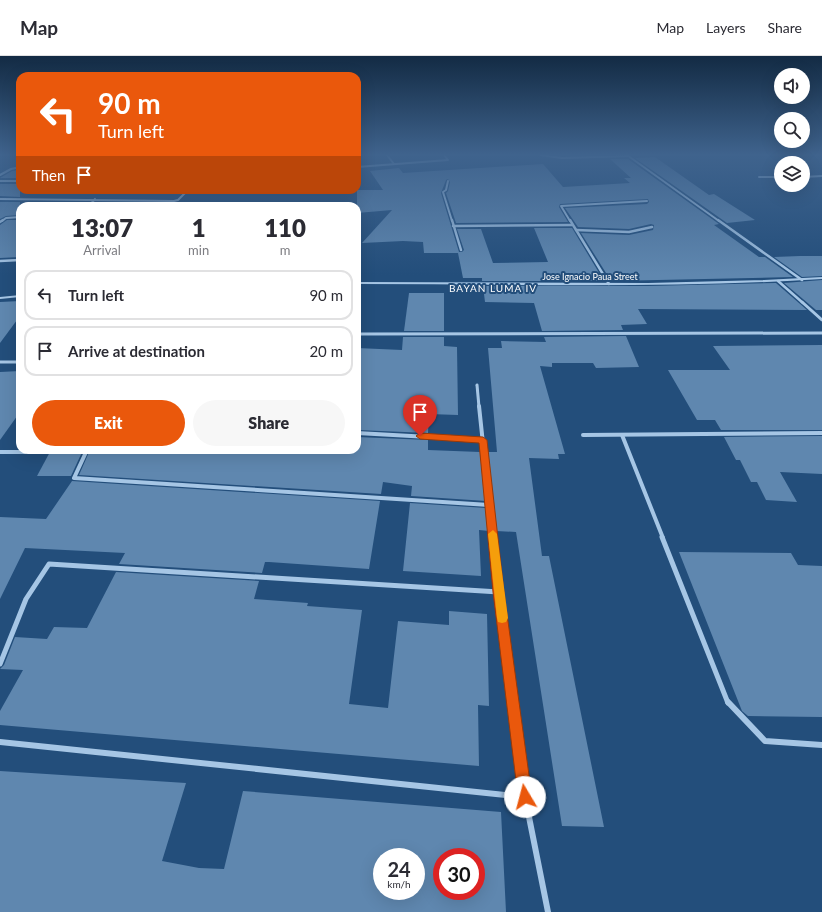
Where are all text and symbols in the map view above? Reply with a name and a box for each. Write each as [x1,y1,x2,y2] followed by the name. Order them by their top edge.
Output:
[20,16,58,39] text: Map
[656,19,684,36] text: Map
[706,19,746,36] text: Layers
[768,19,802,36] text: Share
[774,68,810,192] map controls
[774,68,810,104] button: sound
[98,86,161,120] text: 90 m
[32,88,84,140] icon: left
[774,112,810,148] button: search
[98,120,164,142] text: Turn left
[774,156,810,192] button: layers
[73,164,95,186] icon: arrive
[32,166,65,184] text: Then
[71,213,133,242] text: 13:07
[192,213,206,242] text: 1
[264,213,306,242] text: 110
[83,242,121,258] text: Arrival
[188,242,209,258] text: min
[280,242,290,258] text: m
[542,271,638,282] street label: Jose Ignacio Paua Street
[449,282,537,294] district label: BAYAN LUMA IV
[34,284,56,306] icon: left
[68,286,124,304] text: Turn left
[309,286,343,304] text: 90 m
[34,340,56,362] icon: arrive
[68,342,205,360] text: Arrive at destination
[309,342,343,360] text: 20 m
[403,395,437,436] pin
[32,400,185,446] button: Exit
[193,400,345,446] button: Share
[409,401,431,423] icon: arrive
[504,776,546,818] position arrow
[433,848,485,900] speed limit sign: 30
[387,857,411,881] text: 24
[387,878,411,890] text: km/h

